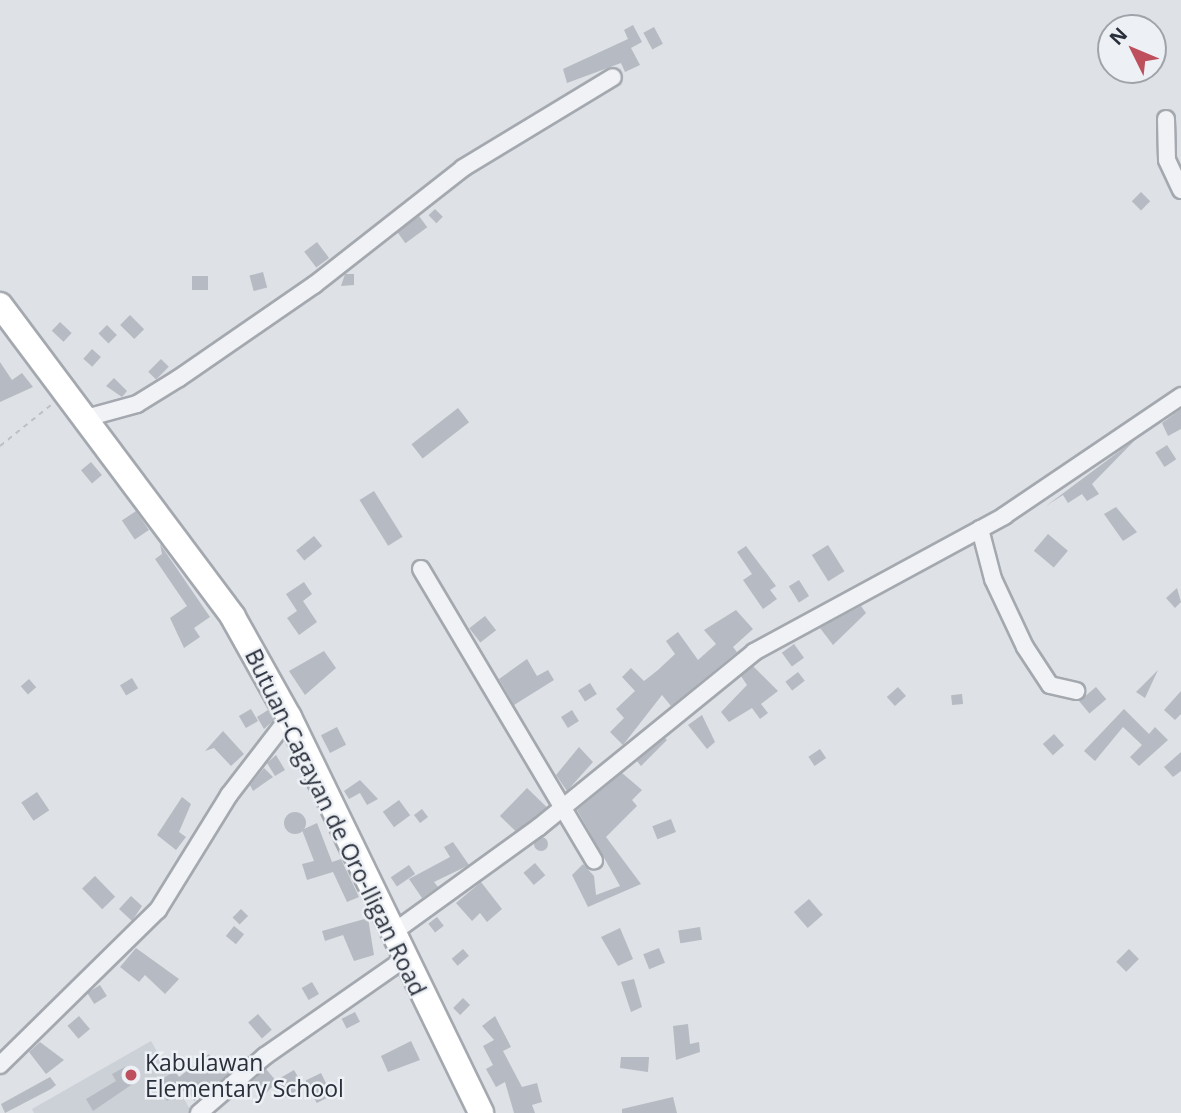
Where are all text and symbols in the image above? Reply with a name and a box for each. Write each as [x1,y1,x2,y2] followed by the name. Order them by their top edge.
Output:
[1097,14,1167,84] north arrow
[1103,22,1133,51] text: N
[240,644,432,1000] street label: Butuan-Cagayan de Oro-Iligan Road
[145,1048,344,1102] place label: Kabulawan Elementary School
[123,1067,139,1083] marker: Kabulawan Elementary School

